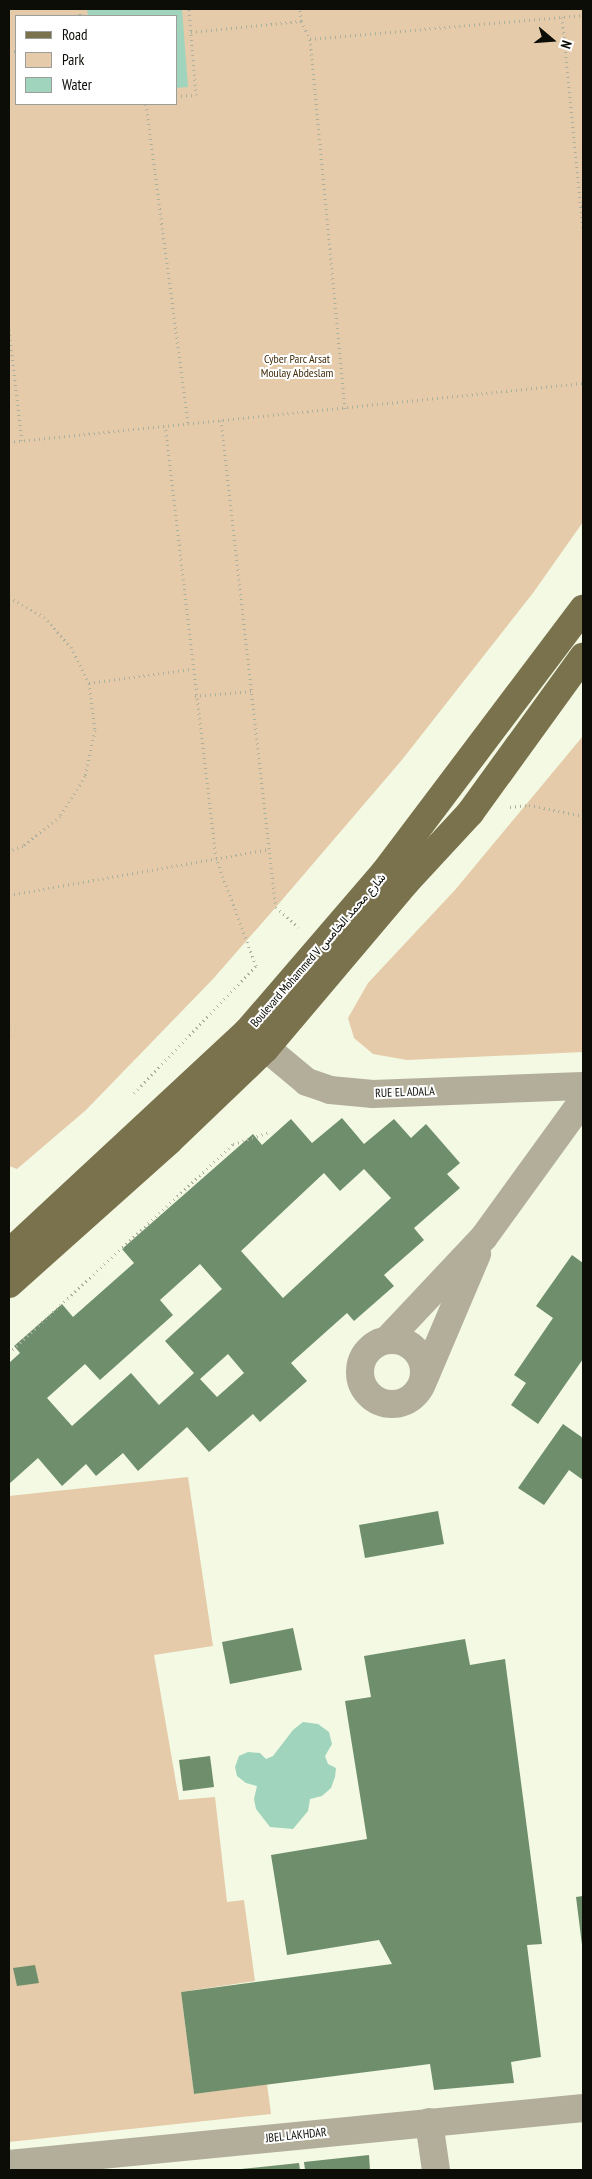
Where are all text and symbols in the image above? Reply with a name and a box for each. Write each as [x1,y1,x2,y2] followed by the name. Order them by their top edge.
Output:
[15,15,178,105] legend
[527,15,577,65] north arrow
[62,25,88,44] text: Road
[557,38,576,51] text: N
[62,50,84,69] text: Park
[62,75,92,94] text: Water
[260,352,334,380] park label: Cyber Parc Arsat Moulay Abdeslam
[247,870,389,1030] street label: Boulevard Mohammed V شارع محمد الخامس
[375,1084,435,1100] street label: RUE EL ADALA
[265,2125,327,2145] street label: JBEL LAKHDAR

